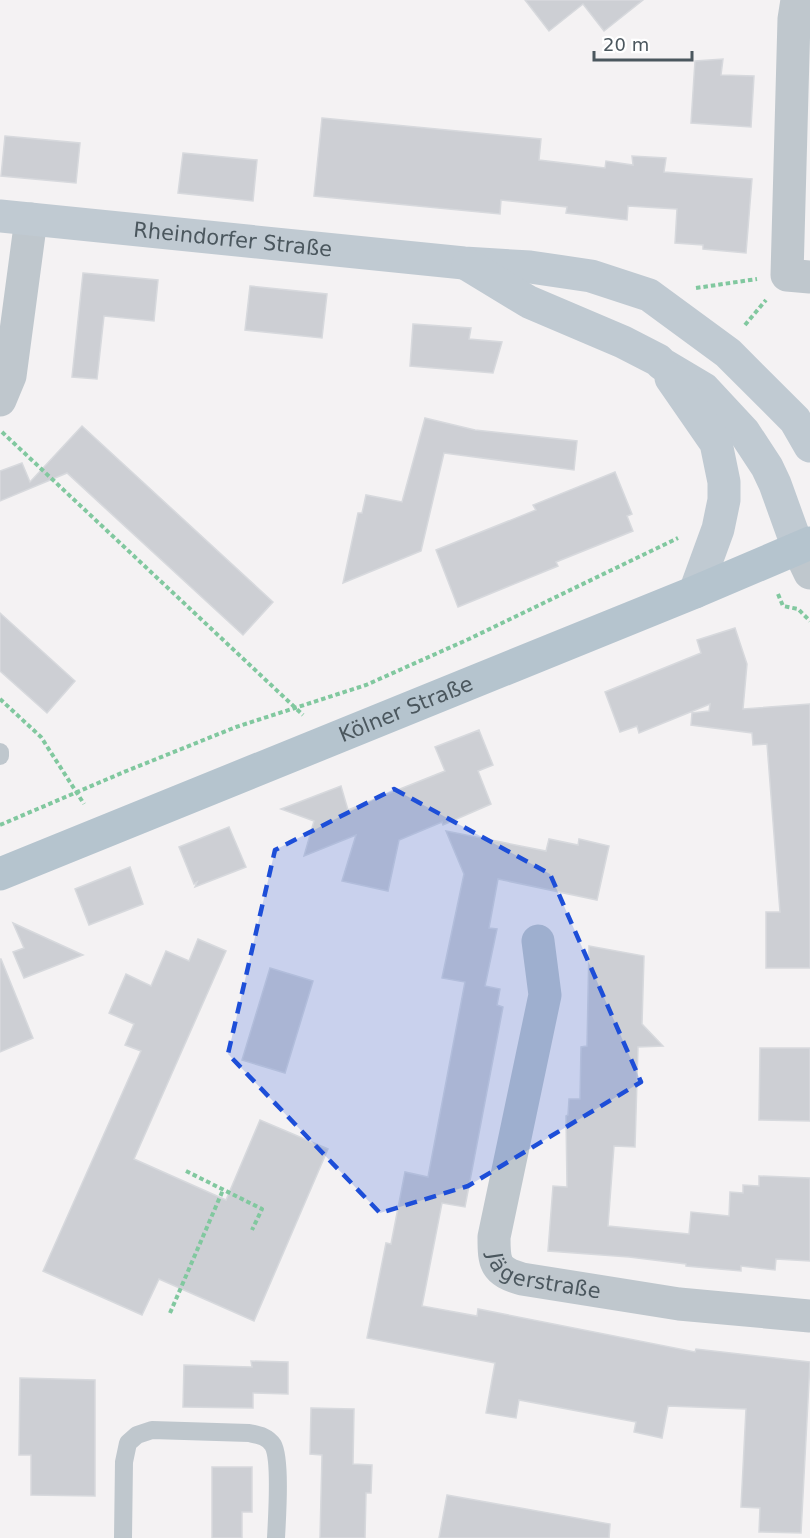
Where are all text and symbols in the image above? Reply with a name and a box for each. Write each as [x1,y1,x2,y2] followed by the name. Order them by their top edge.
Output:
[594,24,692,62] scale bar
[603,34,649,55] text: 20 m
[132,218,333,262] street label: Rheindorfer Straße
[335,671,476,747] street label: Kölner Straße
[482,1249,602,1303] street label: Jägerstraße

